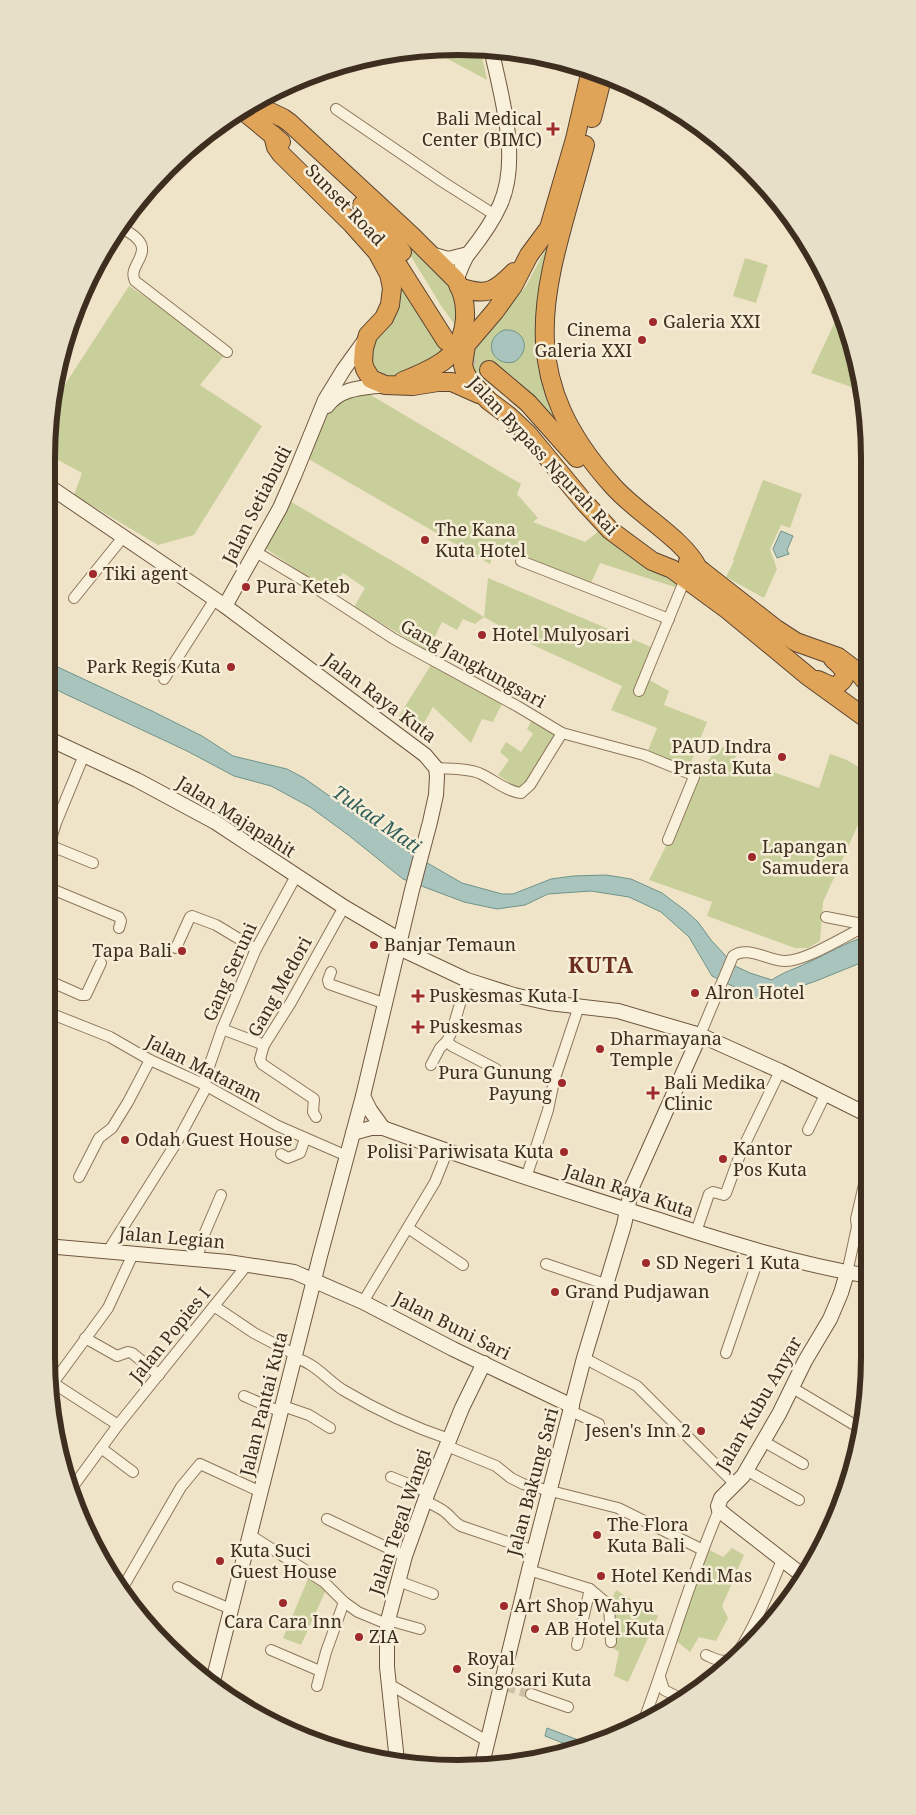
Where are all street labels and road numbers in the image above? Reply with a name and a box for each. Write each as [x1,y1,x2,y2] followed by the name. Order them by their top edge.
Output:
[301,158,391,250] street label: Sunset Road
[463,370,624,540] street label: Jalan Bypass Ngurah Rai
[216,441,296,569] street label: Jalan Setiabudi
[397,613,551,713] street label: Gang Jangkungsari
[319,646,442,747] street label: Jalan Raya Kuta
[172,769,300,862] street label: Jalan Majapahit
[197,918,262,1025] street label: Gang Seruni
[242,932,317,1041] street label: Gang Medori
[141,1028,267,1108] street label: Jalan Mataram
[560,1157,697,1222] street label: Jalan Raya Kuta
[117,1220,227,1254] street label: Jalan Legian
[123,1282,215,1388] street label: Jalan Popies I
[389,1285,515,1365] street label: Jalan Buni Sari
[233,1329,293,1480] street label: Jalan Pantai Kuta
[709,1331,807,1476] street label: Jalan Kubu Anyar
[500,1405,563,1560] street label: Jalan Bakung Sari
[362,1445,435,1599] street label: Jalan Tegal Wangi

